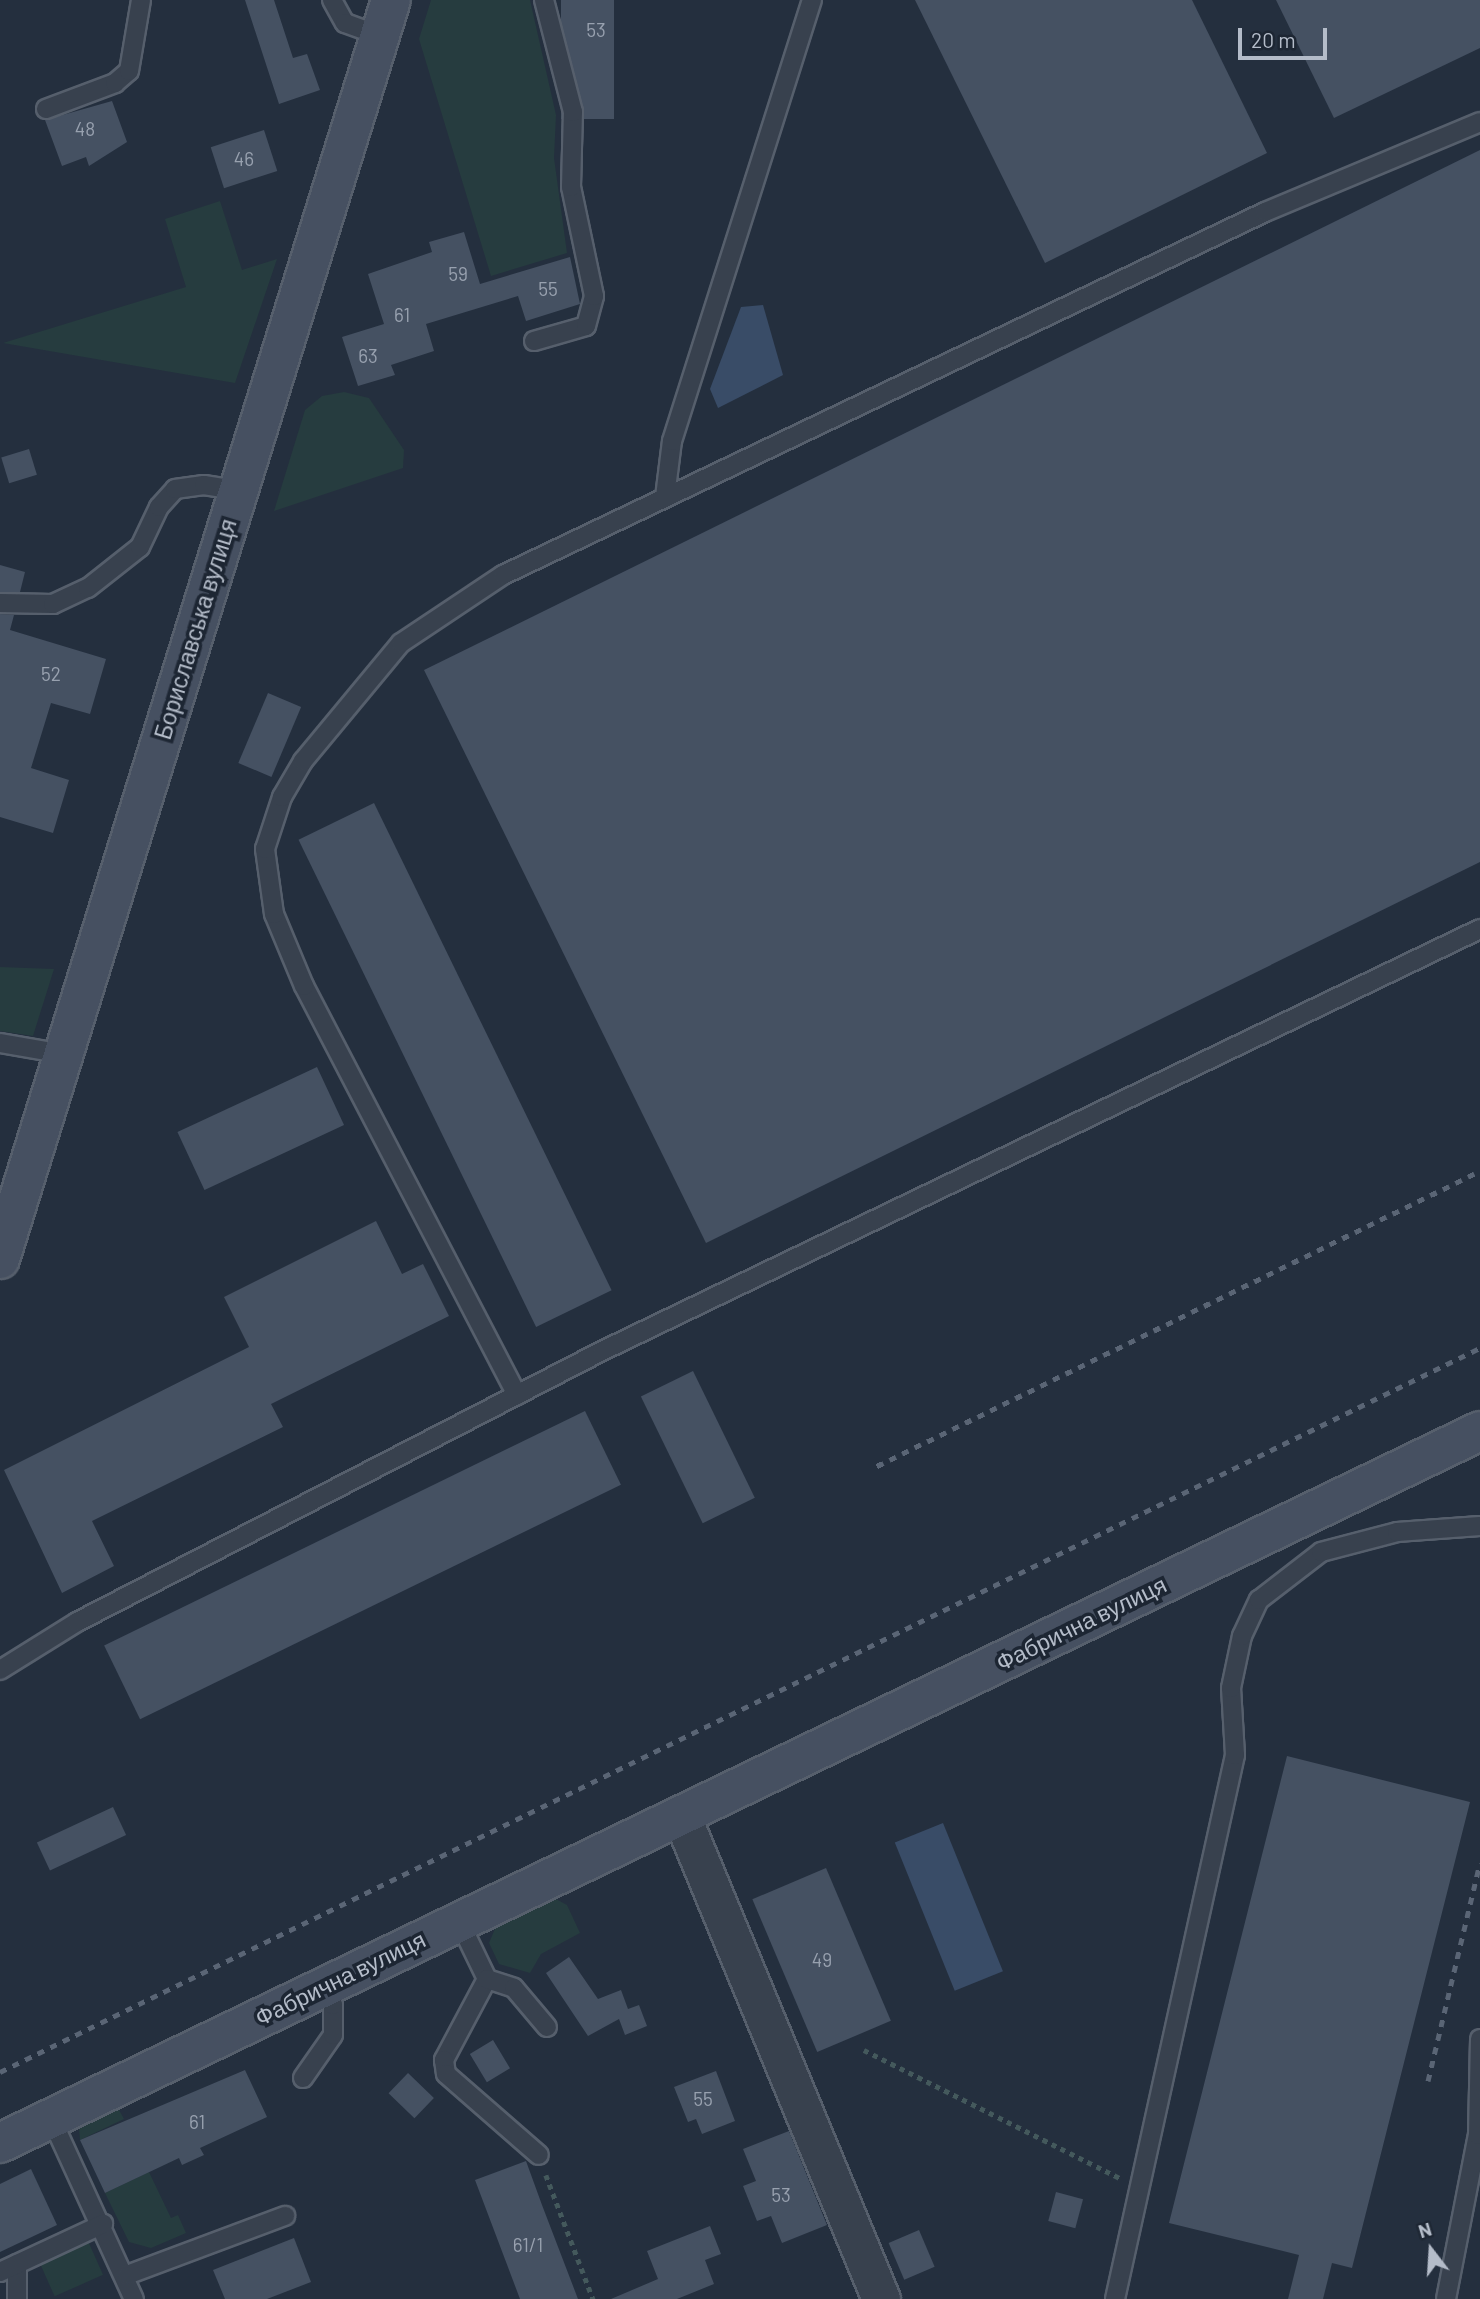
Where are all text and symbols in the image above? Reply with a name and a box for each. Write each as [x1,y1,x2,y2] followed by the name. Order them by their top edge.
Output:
[1242,14,1331,58] scale bar
[586,19,606,41] house number: 53
[1251,27,1296,52] text: 20 m
[75,118,95,140] house number: 48
[234,148,254,170] house number: 46
[448,263,468,285] house number: 59
[538,278,558,300] house number: 55
[394,304,410,326] house number: 61
[358,345,378,367] house number: 63
[148,515,242,743] street label: Бориславська вулиця
[41,663,61,685] house number: 52
[991,1570,1171,1676] street label: Фабрична вулиця
[250,1925,430,2031] street label: Фабрична вулиця
[812,1949,832,1971] house number: 49
[693,2088,713,2110] house number: 55
[189,2111,205,2133] house number: 61
[771,2184,791,2206] house number: 53
[1396,2215,1466,2285] north arrow
[1415,2217,1434,2242] text: N
[513,2234,543,2256] house number: 61/1

